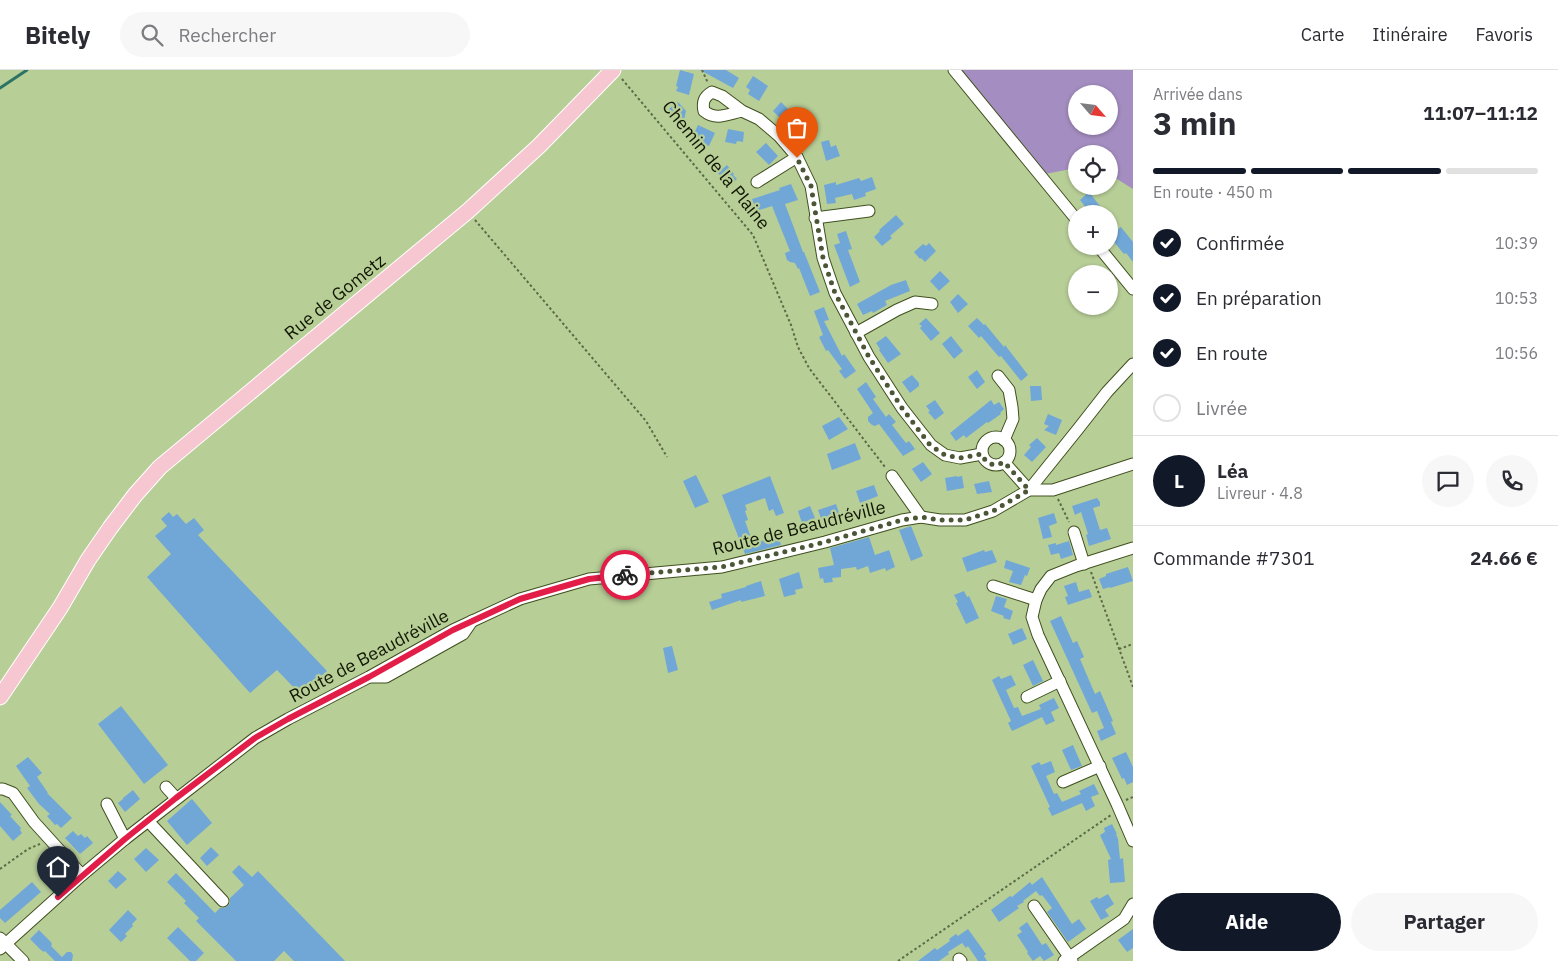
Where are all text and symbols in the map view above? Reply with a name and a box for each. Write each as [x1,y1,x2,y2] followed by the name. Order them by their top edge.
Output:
[120,12,470,57] search box
[25,19,90,51] text: Bitely
[138,21,166,49] icon: search
[178,23,276,47] text: Rechercher
[1301,23,1344,46] text: Carte
[1372,23,1448,46] text: Itinéraire
[1476,23,1533,46] text: Favoris
[1153,84,1243,104] text: Arrivée dans
[1068,85,1118,135] north arrow
[1068,85,1118,315] map controls
[657,96,776,234] street label: Chemin de la Plaine
[1423,101,1538,125] text: 11:07–11:12
[1153,102,1237,144] text: 3 min
[776,107,818,158] pin
[783,114,811,142] icon: bag
[1068,145,1118,195] button: locate
[1153,182,1273,202] text: En route · 450 m
[1068,205,1118,255] button: +
[1153,229,1181,257] icon: check
[1196,231,1284,255] text: Confirmée
[1495,233,1538,253] text: 10:39
[280,249,390,344] street label: Rue de Gometz
[1068,265,1118,315] button: −
[1153,284,1181,312] icon: check
[1196,286,1322,310] text: En préparation
[1495,288,1538,308] text: 10:53
[1153,339,1181,367] icon: check
[1196,341,1268,365] text: En route
[1495,343,1538,363] text: 10:56
[1196,396,1247,420] text: Livrée
[1422,455,1474,507] button: chat
[1486,455,1538,507] button: phone
[1217,459,1248,483] text: Léa
[1174,469,1184,493] text: L
[1217,483,1303,503] text: Livreur · 4.8
[710,495,888,560] street label: Route de Beaudréville
[1153,546,1315,570] text: Commande #7301
[1470,546,1538,570] text: 24.66 €
[600,550,650,600] courier
[611,561,639,589] icon: bike
[285,604,453,707] street label: Route de Beaudréville
[37,846,79,897] pin
[44,853,72,881] icon: home
[1153,893,1341,951] button: Aide
[1351,893,1538,951] button: Partager

